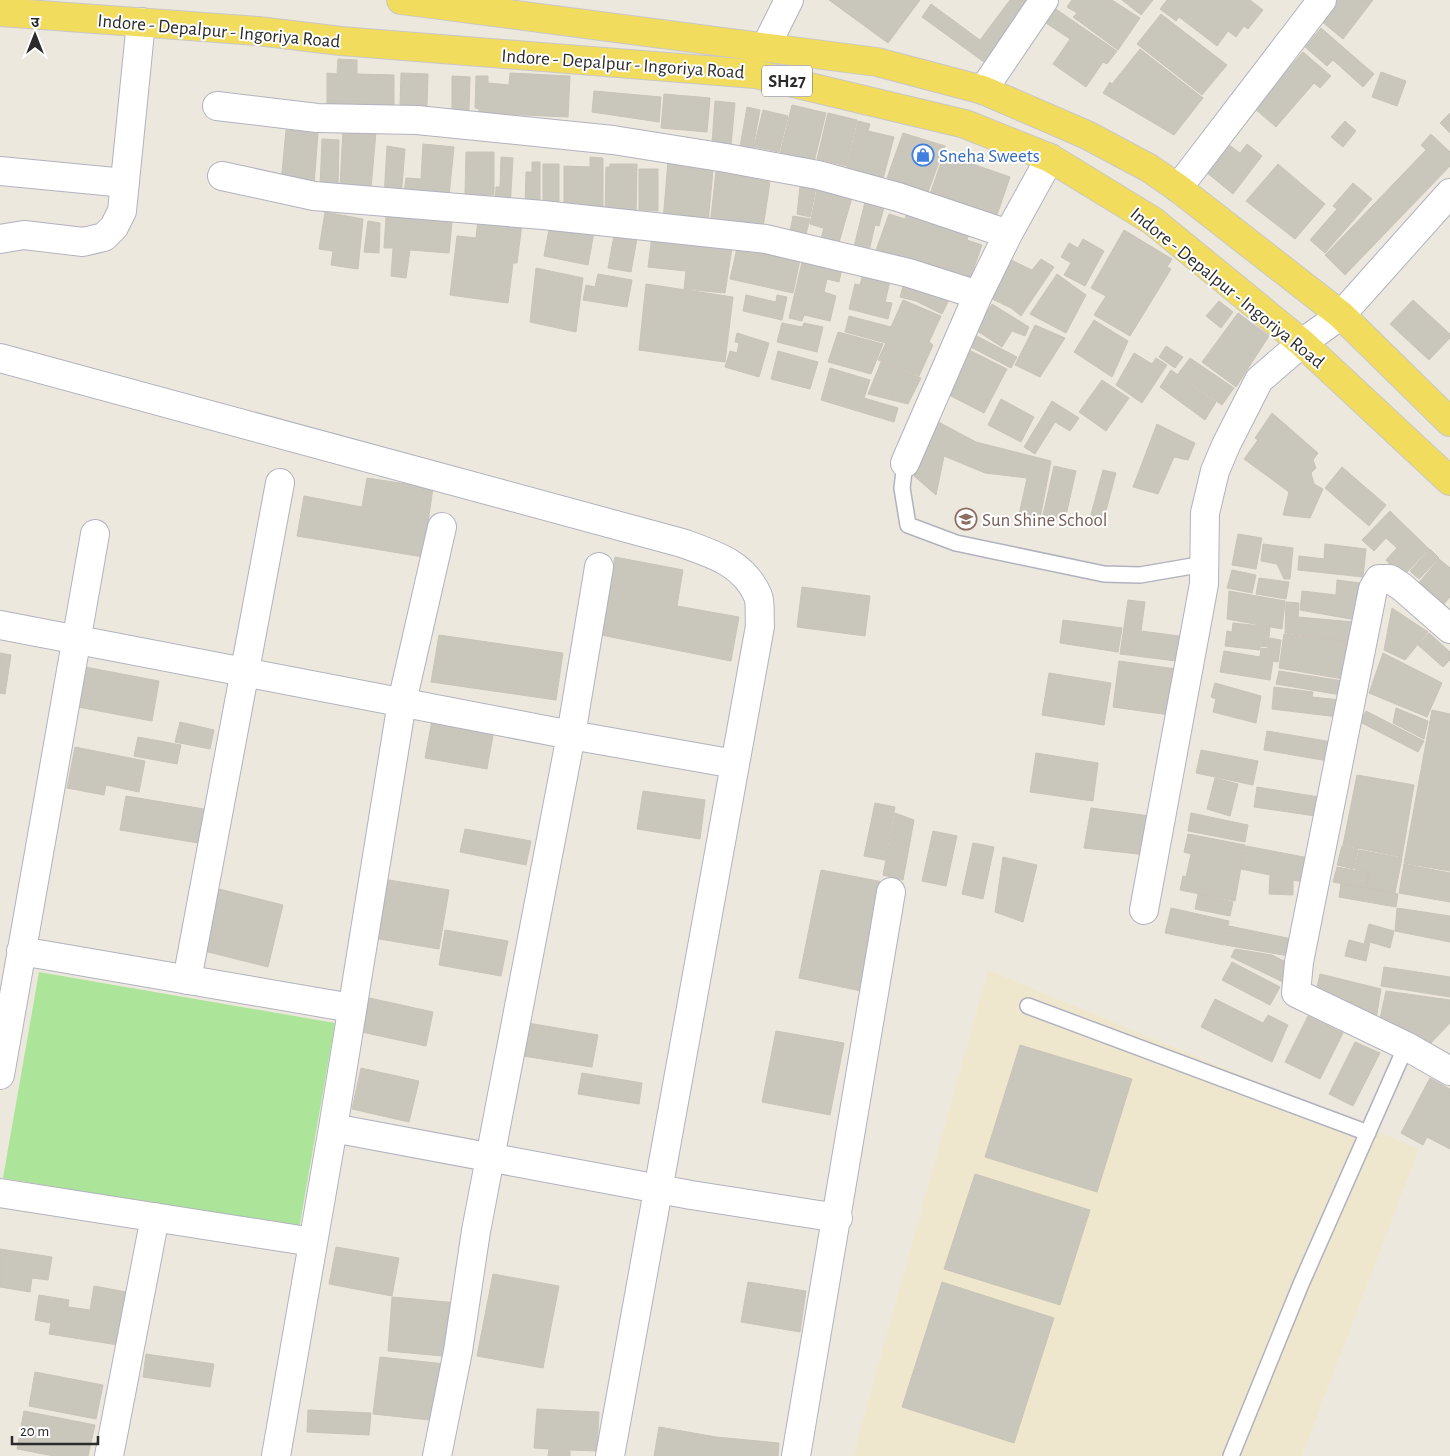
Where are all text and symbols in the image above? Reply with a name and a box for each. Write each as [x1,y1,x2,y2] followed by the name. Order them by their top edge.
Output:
[10,10,60,60] north arrow
[97,11,341,52] street label: Indore - Depalpur - Ingoriya Road
[31,16,40,30] text: उ
[501,47,745,82] street label: Indore - Depalpur - Ingoriya Road
[762,66,812,96] road number: SH27
[911,143,935,167] shop icon: Sneha Sweets
[939,147,1040,166] place label: Sneha Sweets
[1126,204,1328,372] street label: Indore - Depalpur - Ingoriya Road
[954,507,978,531] school or university icon: Sun Shine School
[982,511,1108,530] place label: Sun Shine School
[12,1414,99,1446] scale bar
[20,1424,49,1439] text: 20 m

